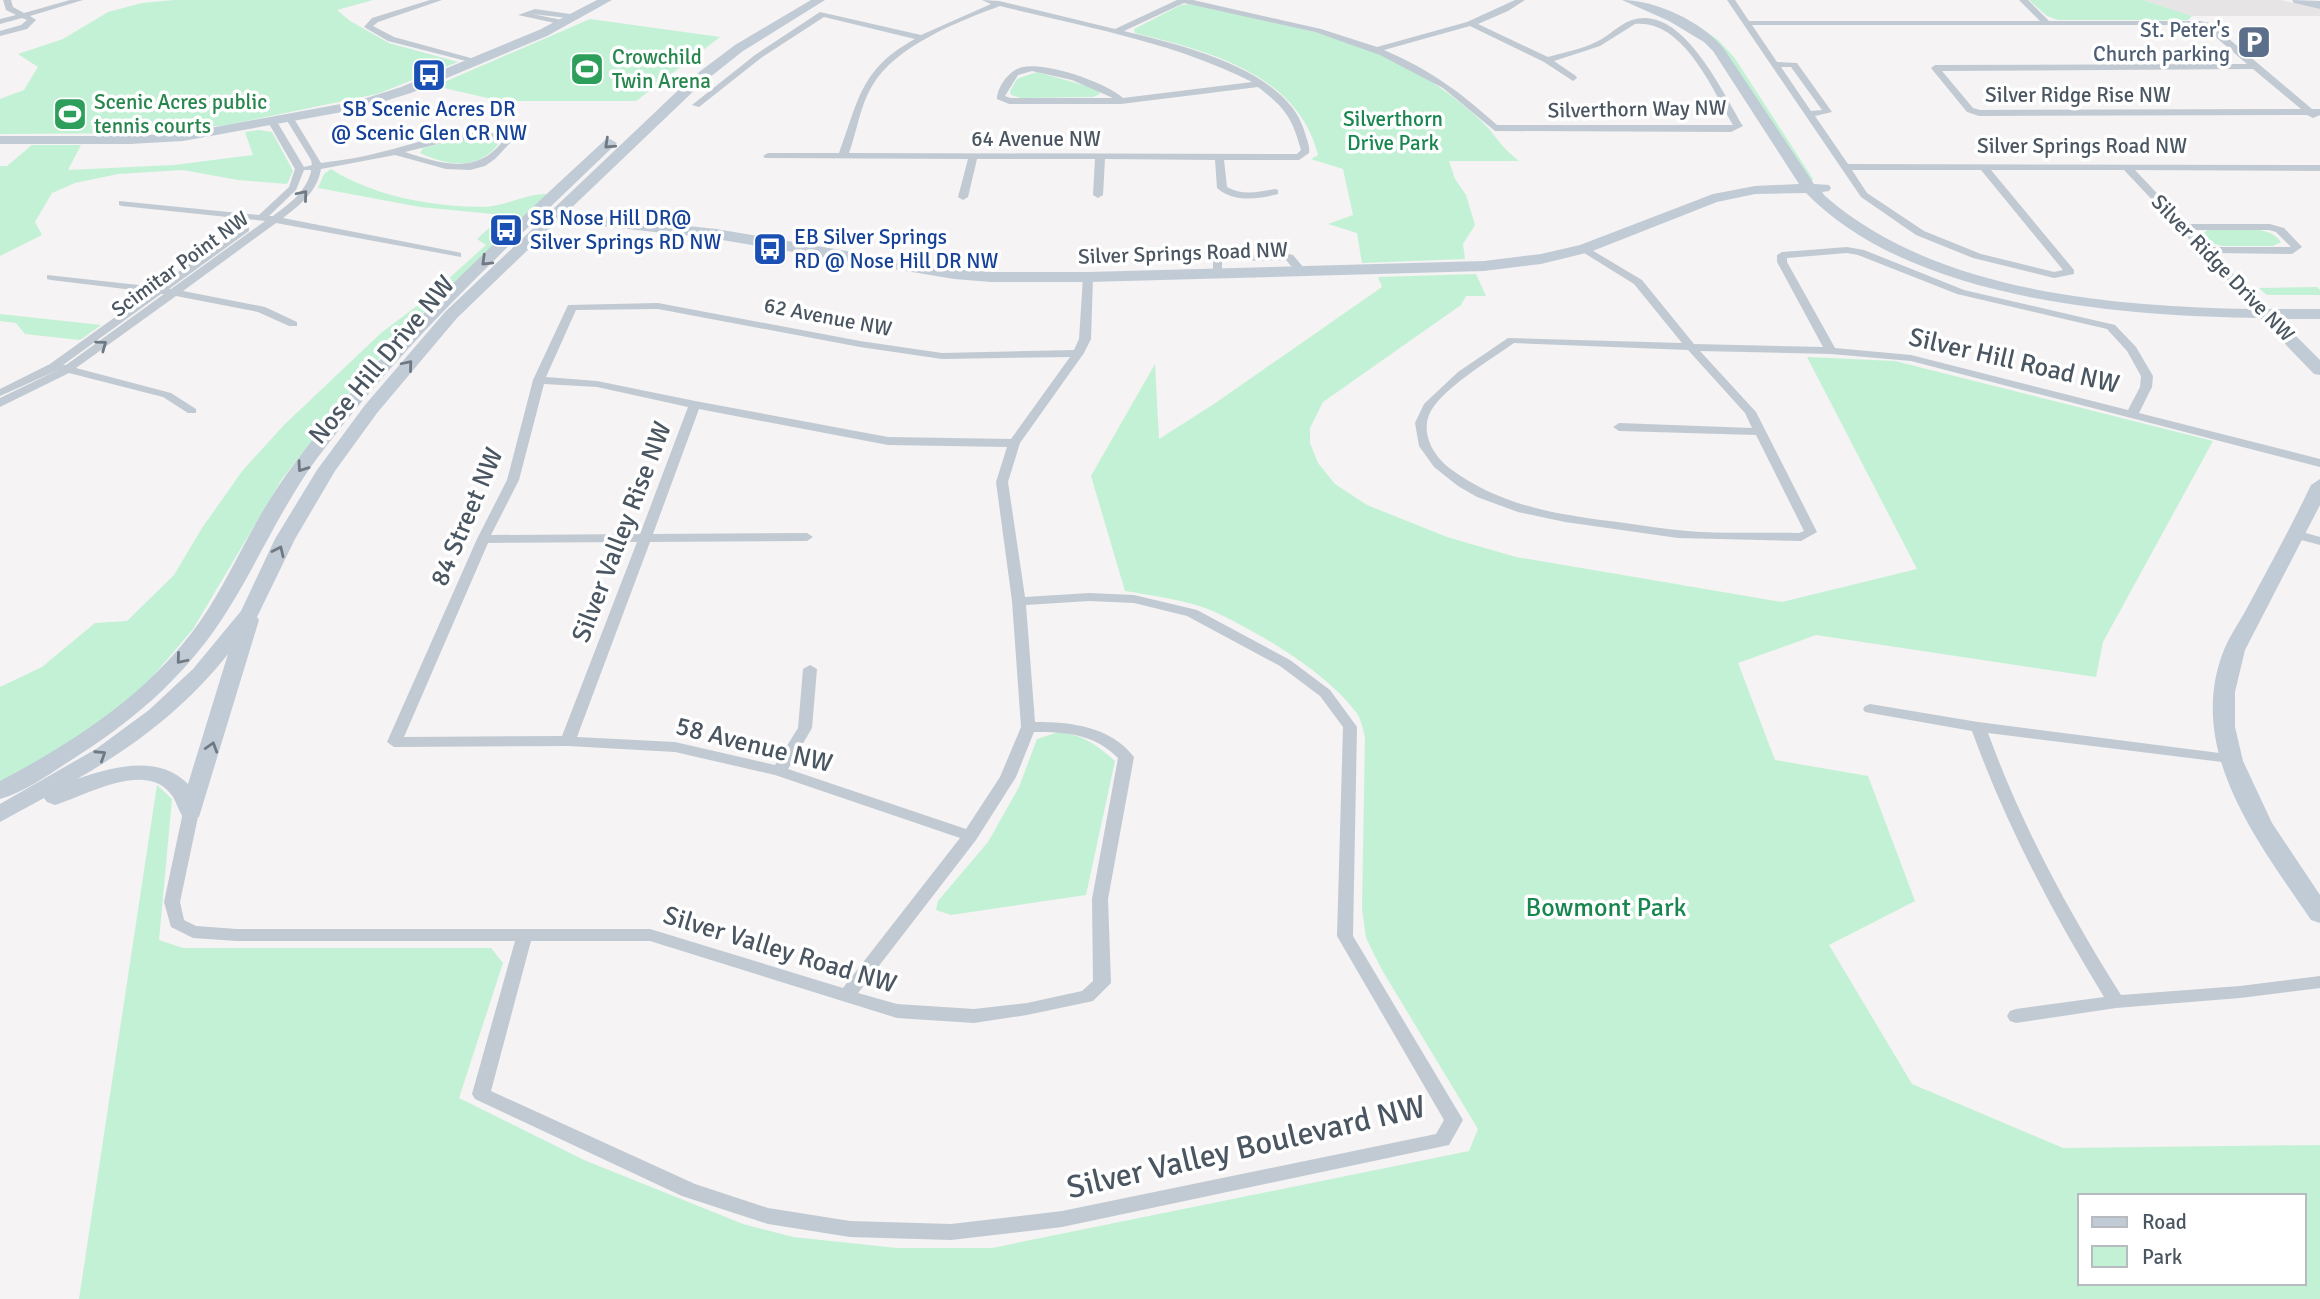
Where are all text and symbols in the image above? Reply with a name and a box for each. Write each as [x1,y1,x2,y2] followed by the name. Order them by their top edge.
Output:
[2093,17,2230,67] place label: St. Peter's Church parking
[2235,23,2273,61] parking icon: St. Peter's Church parking
[612,44,711,94] place label: Crowchild Twin Arena
[568,50,606,88] sports icon: Crowchild Twin Arena
[410,56,448,94] bus stop icon: SB Scenic Acres DR @ Scenic Glen CR NW
[1985,82,2171,108] street label: Silver Ridge Rise NW
[94,89,267,139] place label: Scenic Acres public tennis courts
[1547,94,1727,124] street label: Silverthorn Way NW
[51,95,89,133] sports icon: Scenic Acres public tennis courts
[331,96,527,146] place label: SB Scenic Acres DR @ Scenic Glen CR NW
[1343,106,1443,156] park label: Silverthorn Drive Park
[971,126,1101,152] street label: 64 Avenue NW
[1977,133,2187,159] street label: Silver Springs Road NW
[604,136,617,148] one-way arrow
[2146,189,2300,347] street label: Silver Ridge Drive NW
[295,190,307,203] one-way arrow
[106,205,254,323] street label: Scimitar Point NW
[530,205,721,255] place label: SB Nose Hill DR@ Silver Springs RD NW
[487,211,525,249] bus stop icon: SB Nose Hill DR@ Silver Springs RD NW
[794,224,999,274] place label: EB Silver Springs RD @ Nose Hill DR NW
[751,230,789,268] bus stop icon: EB Silver Springs RD @ Nose Hill DR NW
[1078,236,1289,270] street label: Silver Springs Road NW
[481,253,494,266] one-way arrow
[302,269,462,451] street label: Nose Hill Drive NW
[762,292,894,342] street label: 62 Avenue NW
[1906,321,2122,401] street label: Silver Hill Road NW
[94,341,106,353] one-way arrow
[400,360,412,373] one-way arrow
[565,417,679,647] street label: Silver Valley Rise NW
[424,443,510,591] street label: 84 Street NW
[298,459,310,472] one-way arrow
[271,546,285,559] one-way arrow
[177,651,189,664] one-way arrow
[672,710,836,780] street label: 58 Avenue NW
[204,742,219,754] one-way arrow
[94,751,107,764] one-way arrow
[1526,892,1687,924] park label: Bowmont Park
[660,899,900,1001] street label: Silver Valley Road NW
[1063,1087,1429,1207] street label: Silver Valley Boulevard NW
[2078,1194,2306,1285] legend
[2142,1209,2187,1235] text: Road
[2142,1244,2183,1270] text: Park

